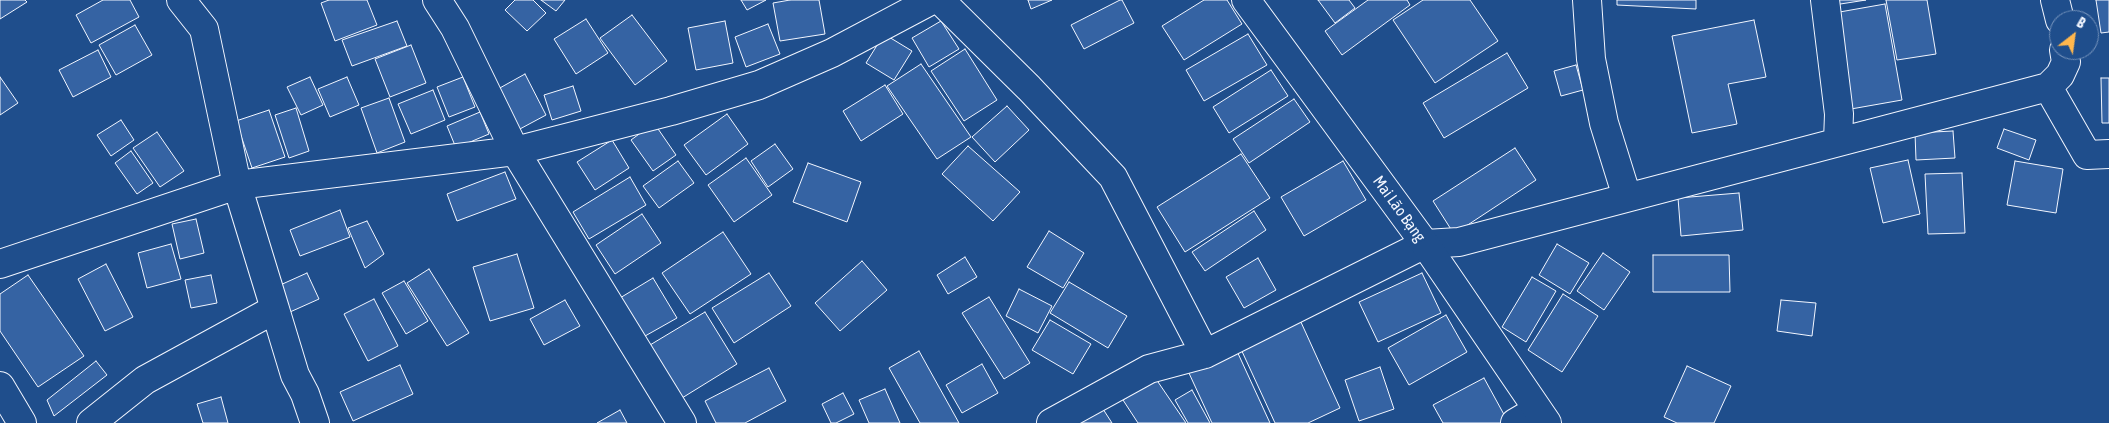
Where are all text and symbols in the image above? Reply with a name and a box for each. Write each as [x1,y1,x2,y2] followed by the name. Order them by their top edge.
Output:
[2049,10,2099,60] north arrow
[2074,14,2088,31] text: B
[1369,172,1429,246] street label: Mai Lão Bạng

